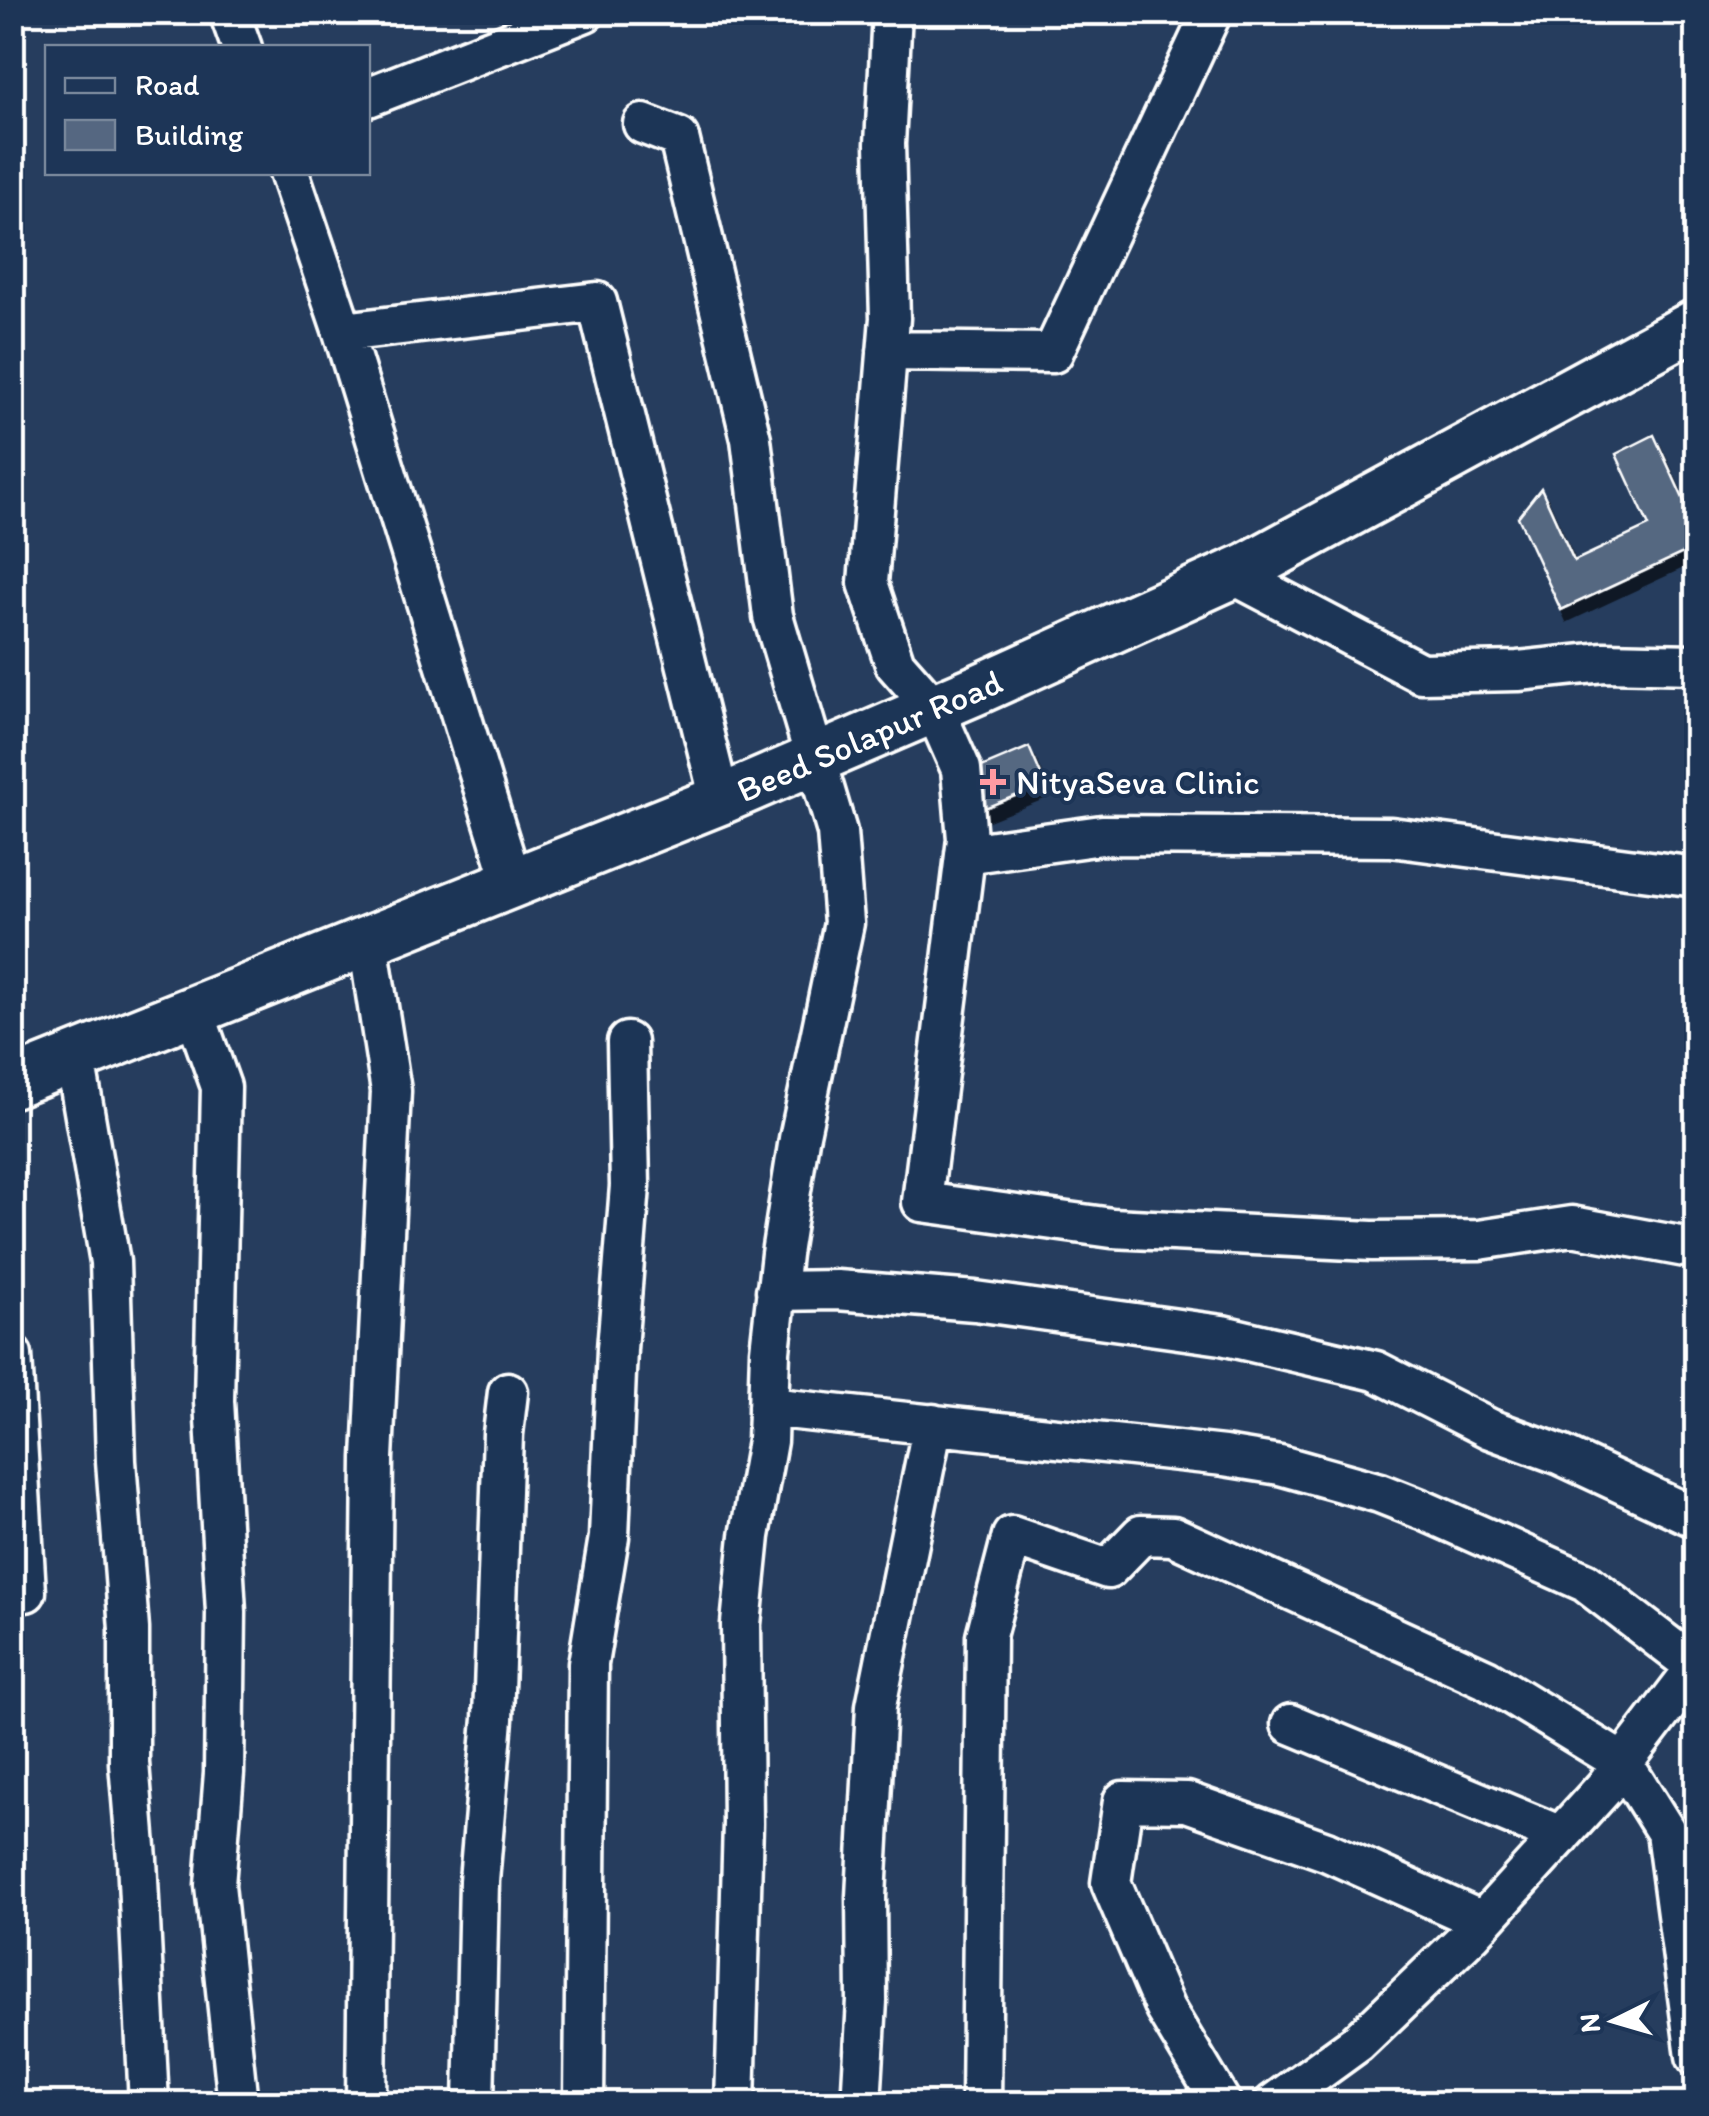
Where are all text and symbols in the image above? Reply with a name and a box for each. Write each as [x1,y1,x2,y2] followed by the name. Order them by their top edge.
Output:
[45,45,370,175] legend
[135,66,200,103] text: Road
[135,116,244,153] text: Building
[731,660,1009,811] street label: Beed Solapur Road
[1016,761,1260,803] place label: NityaSeva Clinic
[980,769,1006,795] marker: NityaSeva Clinic
[1564,1971,1664,2071] north arrow
[1571,2012,1607,2034] text: N

